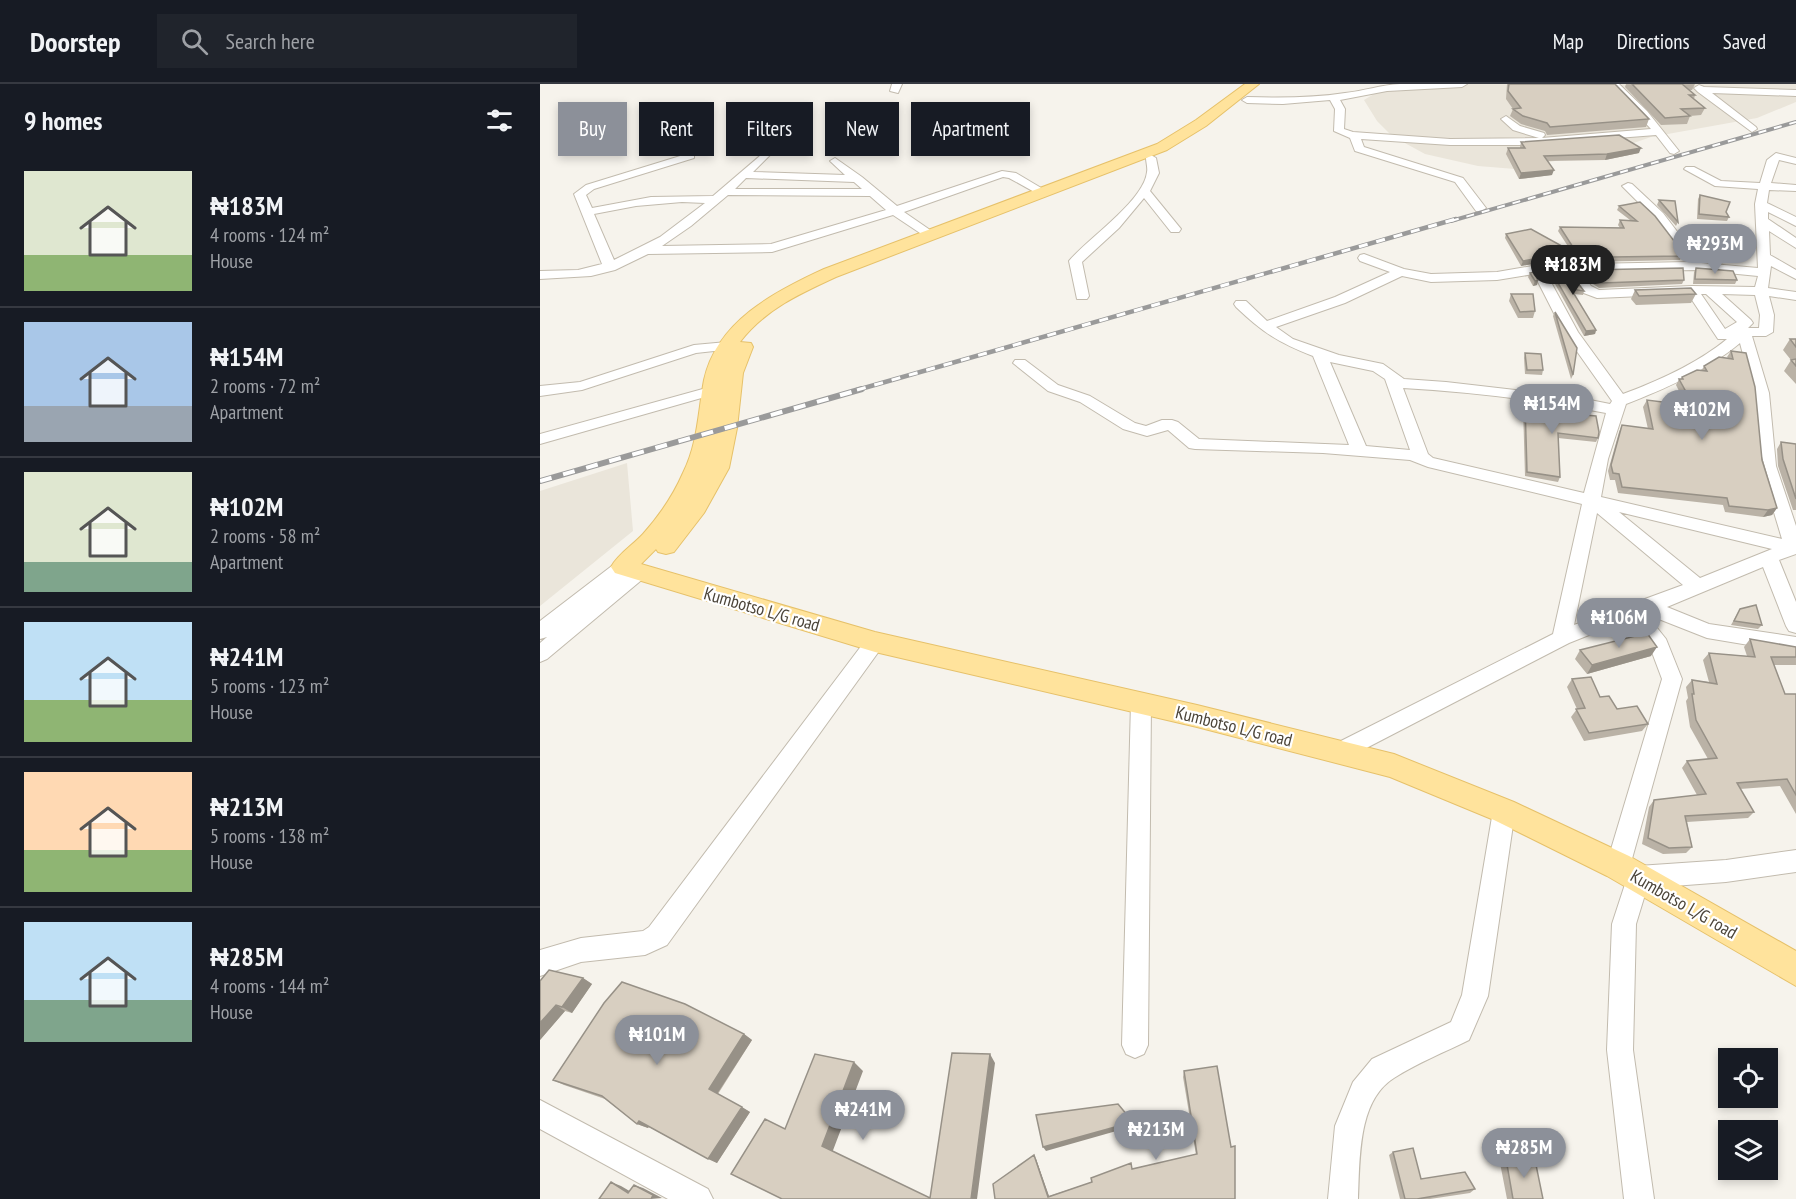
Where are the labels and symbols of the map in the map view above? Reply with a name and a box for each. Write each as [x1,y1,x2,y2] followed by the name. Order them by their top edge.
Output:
[1673,224,1757,275] pin: ₦293M
[1531,245,1615,296] pin: ₦183M
[1510,384,1594,435] pin: ₦154M
[1660,390,1744,441] pin: ₦102M
[701,581,823,637] street label: Kumbotso L/G road
[1577,598,1661,649] pin: ₦106M
[1173,700,1295,752] street label: Kumbotso L/G road
[1627,864,1741,944] street label: Kumbotso L/G road
[615,1015,699,1066] pin: ₦101M
[821,1090,905,1141] pin: ₦241M
[1114,1110,1198,1161] pin: ₦213M
[1482,1128,1566,1179] pin: ₦285M

